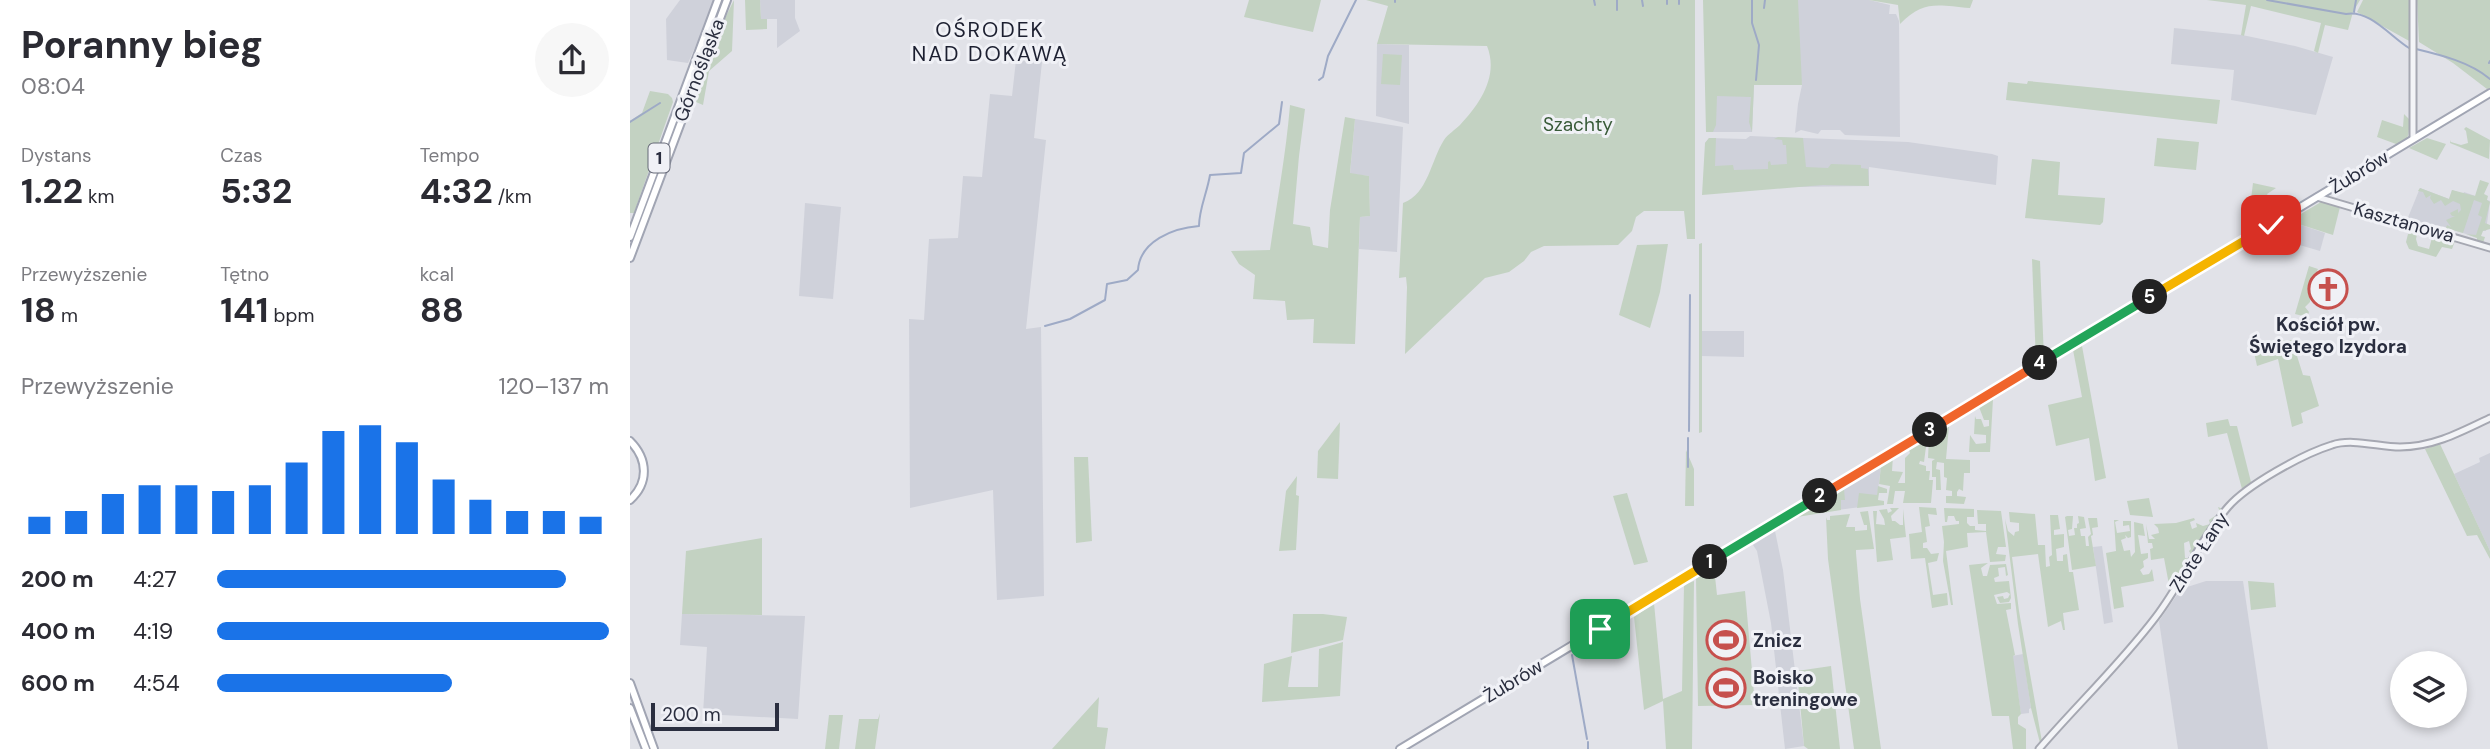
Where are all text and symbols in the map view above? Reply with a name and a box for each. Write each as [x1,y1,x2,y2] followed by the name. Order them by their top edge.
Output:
[668,15,730,125] street label: Górnośląska
[912,16,1068,68] district label: OŚRODEK NAD DOKAWĄ
[21,20,263,70] text: Poranny bieg
[535,23,609,97] button: share
[21,71,85,101] text: 08:04
[1543,112,1613,137] park label: Szachty
[21,143,91,168] text: Dystans
[220,143,263,168] text: Czas
[420,143,480,168] text: Tempo
[649,144,670,173] road number: 1
[2325,144,2394,199] street label: Żubrów
[21,168,83,214] text: 1.22
[220,168,292,214] text: 5:32
[420,168,493,214] text: 4:32
[83,184,115,209] text: km
[493,184,532,209] text: /km
[2241,195,2301,255] pin
[2351,196,2457,248] street label: Kasztanowa
[2252,206,2290,244] icon: check
[21,262,147,287] text: Przewyższenie
[220,262,269,287] text: Tętno
[420,262,454,287] text: kcal
[2307,268,2349,310] church icon: Kościół pw. Świętego Izydora
[2132,280,2168,314] pin: 5
[2144,284,2155,309] text: 5
[21,287,56,333] text: 18
[220,287,269,333] text: 141
[420,287,464,333] text: 88
[56,303,78,328] text: m
[269,303,314,328] text: bpm
[2249,312,2407,359] place label: Kościół pw. Świętego Izydora
[2022,346,2058,380] pin: 4
[2033,350,2046,375] text: 4
[21,371,174,401] text: Przewyższenie
[498,371,609,401] text: 120–137 m
[1912,412,1948,448] pin: 3
[1924,417,1935,442] text: 3
[1802,478,1838,514] pin: 2
[1814,483,1825,508] text: 2
[2164,507,2234,597] street label: Złote Łany
[1692,544,1728,580] pin: 1
[1706,549,1713,574] text: 1
[21,564,94,594] text: 200 m
[133,564,177,594] text: 4:27
[1570,599,1630,659] pin
[1581,610,1619,648] icon: arrive
[21,616,95,646] text: 400 m
[133,616,173,646] text: 4:19
[1705,619,1747,661] sports icon: Znicz
[1753,628,1802,653] place label: Znicz
[2390,651,2467,728] map controls
[2390,651,2467,728] button: layers
[1479,653,1548,708] street label: Żubrów
[1753,665,1858,712] place label: Boisko treningowe
[1705,667,1747,709] sports icon: Boisko treningowe
[21,668,95,698] text: 600 m
[133,668,180,698] text: 4:54
[651,700,779,732] scale bar
[662,702,721,727] text: 200 m

